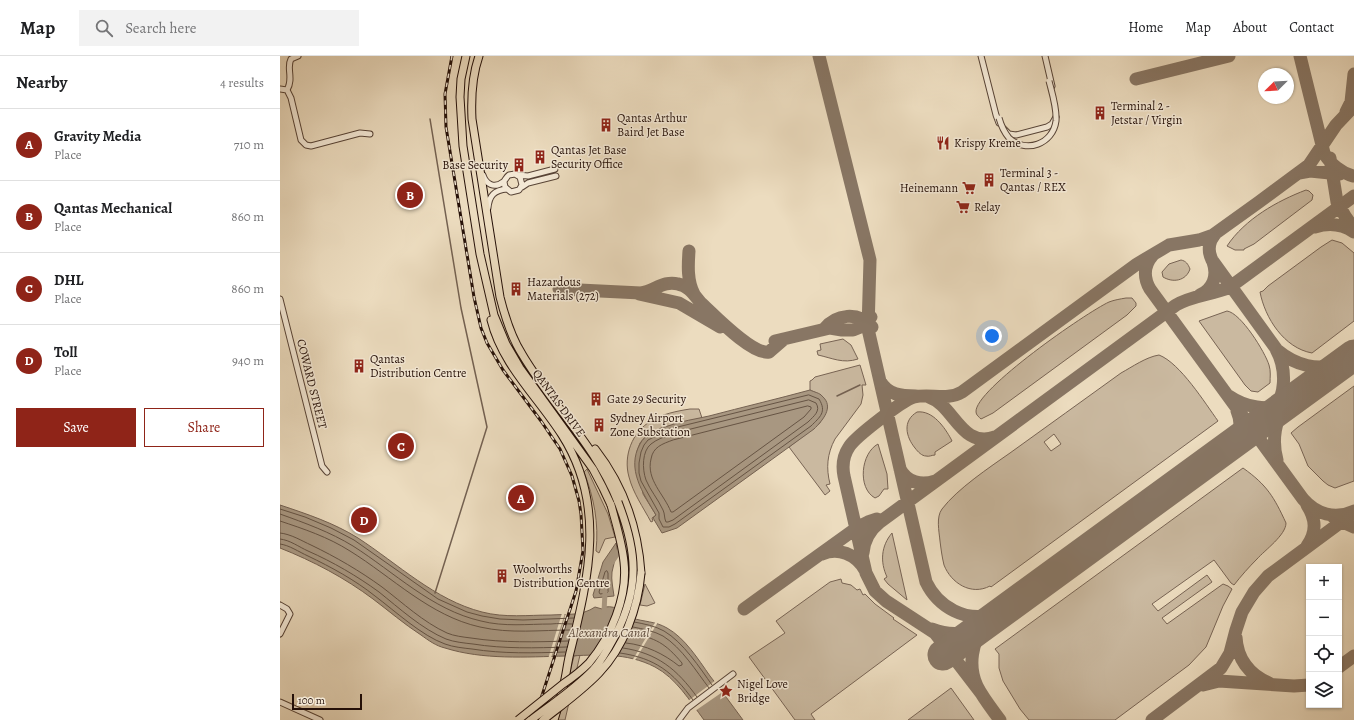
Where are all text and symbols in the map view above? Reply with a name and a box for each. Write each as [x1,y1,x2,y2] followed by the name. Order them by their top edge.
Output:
[79,10,359,46] search box
[20,15,55,41] text: Map
[93,17,115,39] icon: search
[125,18,197,38] text: Search here
[1128,18,1163,37] text: Home
[1185,18,1211,37] text: Map
[1233,18,1267,37] text: About
[1289,18,1334,37] text: Contact
[1258,68,1294,104] north arrow
[16,71,67,94] text: Nearby
[220,74,264,91] text: 4 results
[1111,98,1183,128] place label: Terminal 2 - Jetstar / Virgin
[1092,105,1108,121] building icon: Terminal 2 - Jetstar / Virgin
[617,110,688,140] place label: Qantas Arthur Baird Jet Base
[598,117,614,133] building icon: Qantas Arthur Baird Jet Base
[54,126,141,146] text: Gravity Media
[935,135,951,151] restaurant icon: Krispy Kreme
[954,135,1021,151] place label: Krispy Kreme
[25,136,33,153] text: A
[234,136,264,153] text: 710 m
[551,142,626,172] place label: Qantas Jet Base Security Office
[54,146,82,163] text: Place
[532,149,548,165] building icon: Qantas Jet Base Security Office
[442,157,509,173] place label: Base Security
[511,157,527,173] building icon: Base Security
[1000,165,1066,195] place label: Terminal 3 - Qantas / REX
[981,172,997,188] building icon: Terminal 3 - Qantas / REX
[397,180,423,210] pin: B
[900,180,958,196] place label: Heinemann
[961,180,977,196] supermarket icon: Heinemann
[54,198,172,218] text: Qantas Mechanical
[955,199,971,215] supermarket icon: Relay
[974,199,1001,215] place label: Relay
[25,208,33,225] text: B
[231,208,264,225] text: 860 m
[54,218,82,235] text: Place
[54,270,84,290] text: DHL
[527,274,599,304] place label: Hazardous Materials (272)
[25,280,33,297] text: C
[231,280,264,297] text: 860 m
[508,281,524,297] building icon: Hazardous Materials (272)
[54,290,82,307] text: Place
[982,326,1002,346] your location
[293,337,331,431] street label: COWARD STREET
[54,342,77,362] text: Toll
[370,351,466,381] place label: Qantas Distribution Centre
[24,352,34,369] text: D
[232,352,264,369] text: 940 m
[351,358,367,374] building icon: Qantas Distribution Centre
[54,362,82,379] text: Place
[529,366,589,440] street label: QANTAS DRIVE
[588,391,604,407] building icon: Gate 29 Security
[607,391,687,407] place label: Gate 29 Security
[16,408,136,447] button: Save
[144,408,264,447] button: Share
[610,410,691,440] place label: Sydney Airport Zone Substation
[591,417,607,433] building icon: Sydney Airport Zone Substation
[388,431,414,461] pin: C
[508,483,534,513] pin: A
[351,505,377,535] pin: D
[512,561,609,591] place label: Woolworths Distribution Centre
[1306,564,1342,708] map controls
[1306,564,1342,600] button: +
[494,568,510,584] building icon: Woolworths Distribution Centre
[1306,600,1342,636] button: −
[568,624,650,641] water label: Alexandra Canal
[1306,636,1342,672] button: locate
[1306,672,1342,708] button: layers
[737,676,788,706] place label: Nigel Love Bridge
[718,683,734,699] place icon: Nigel Love Bridge
[292,692,362,711] scale bar
[298,693,325,708] text: 100 m

